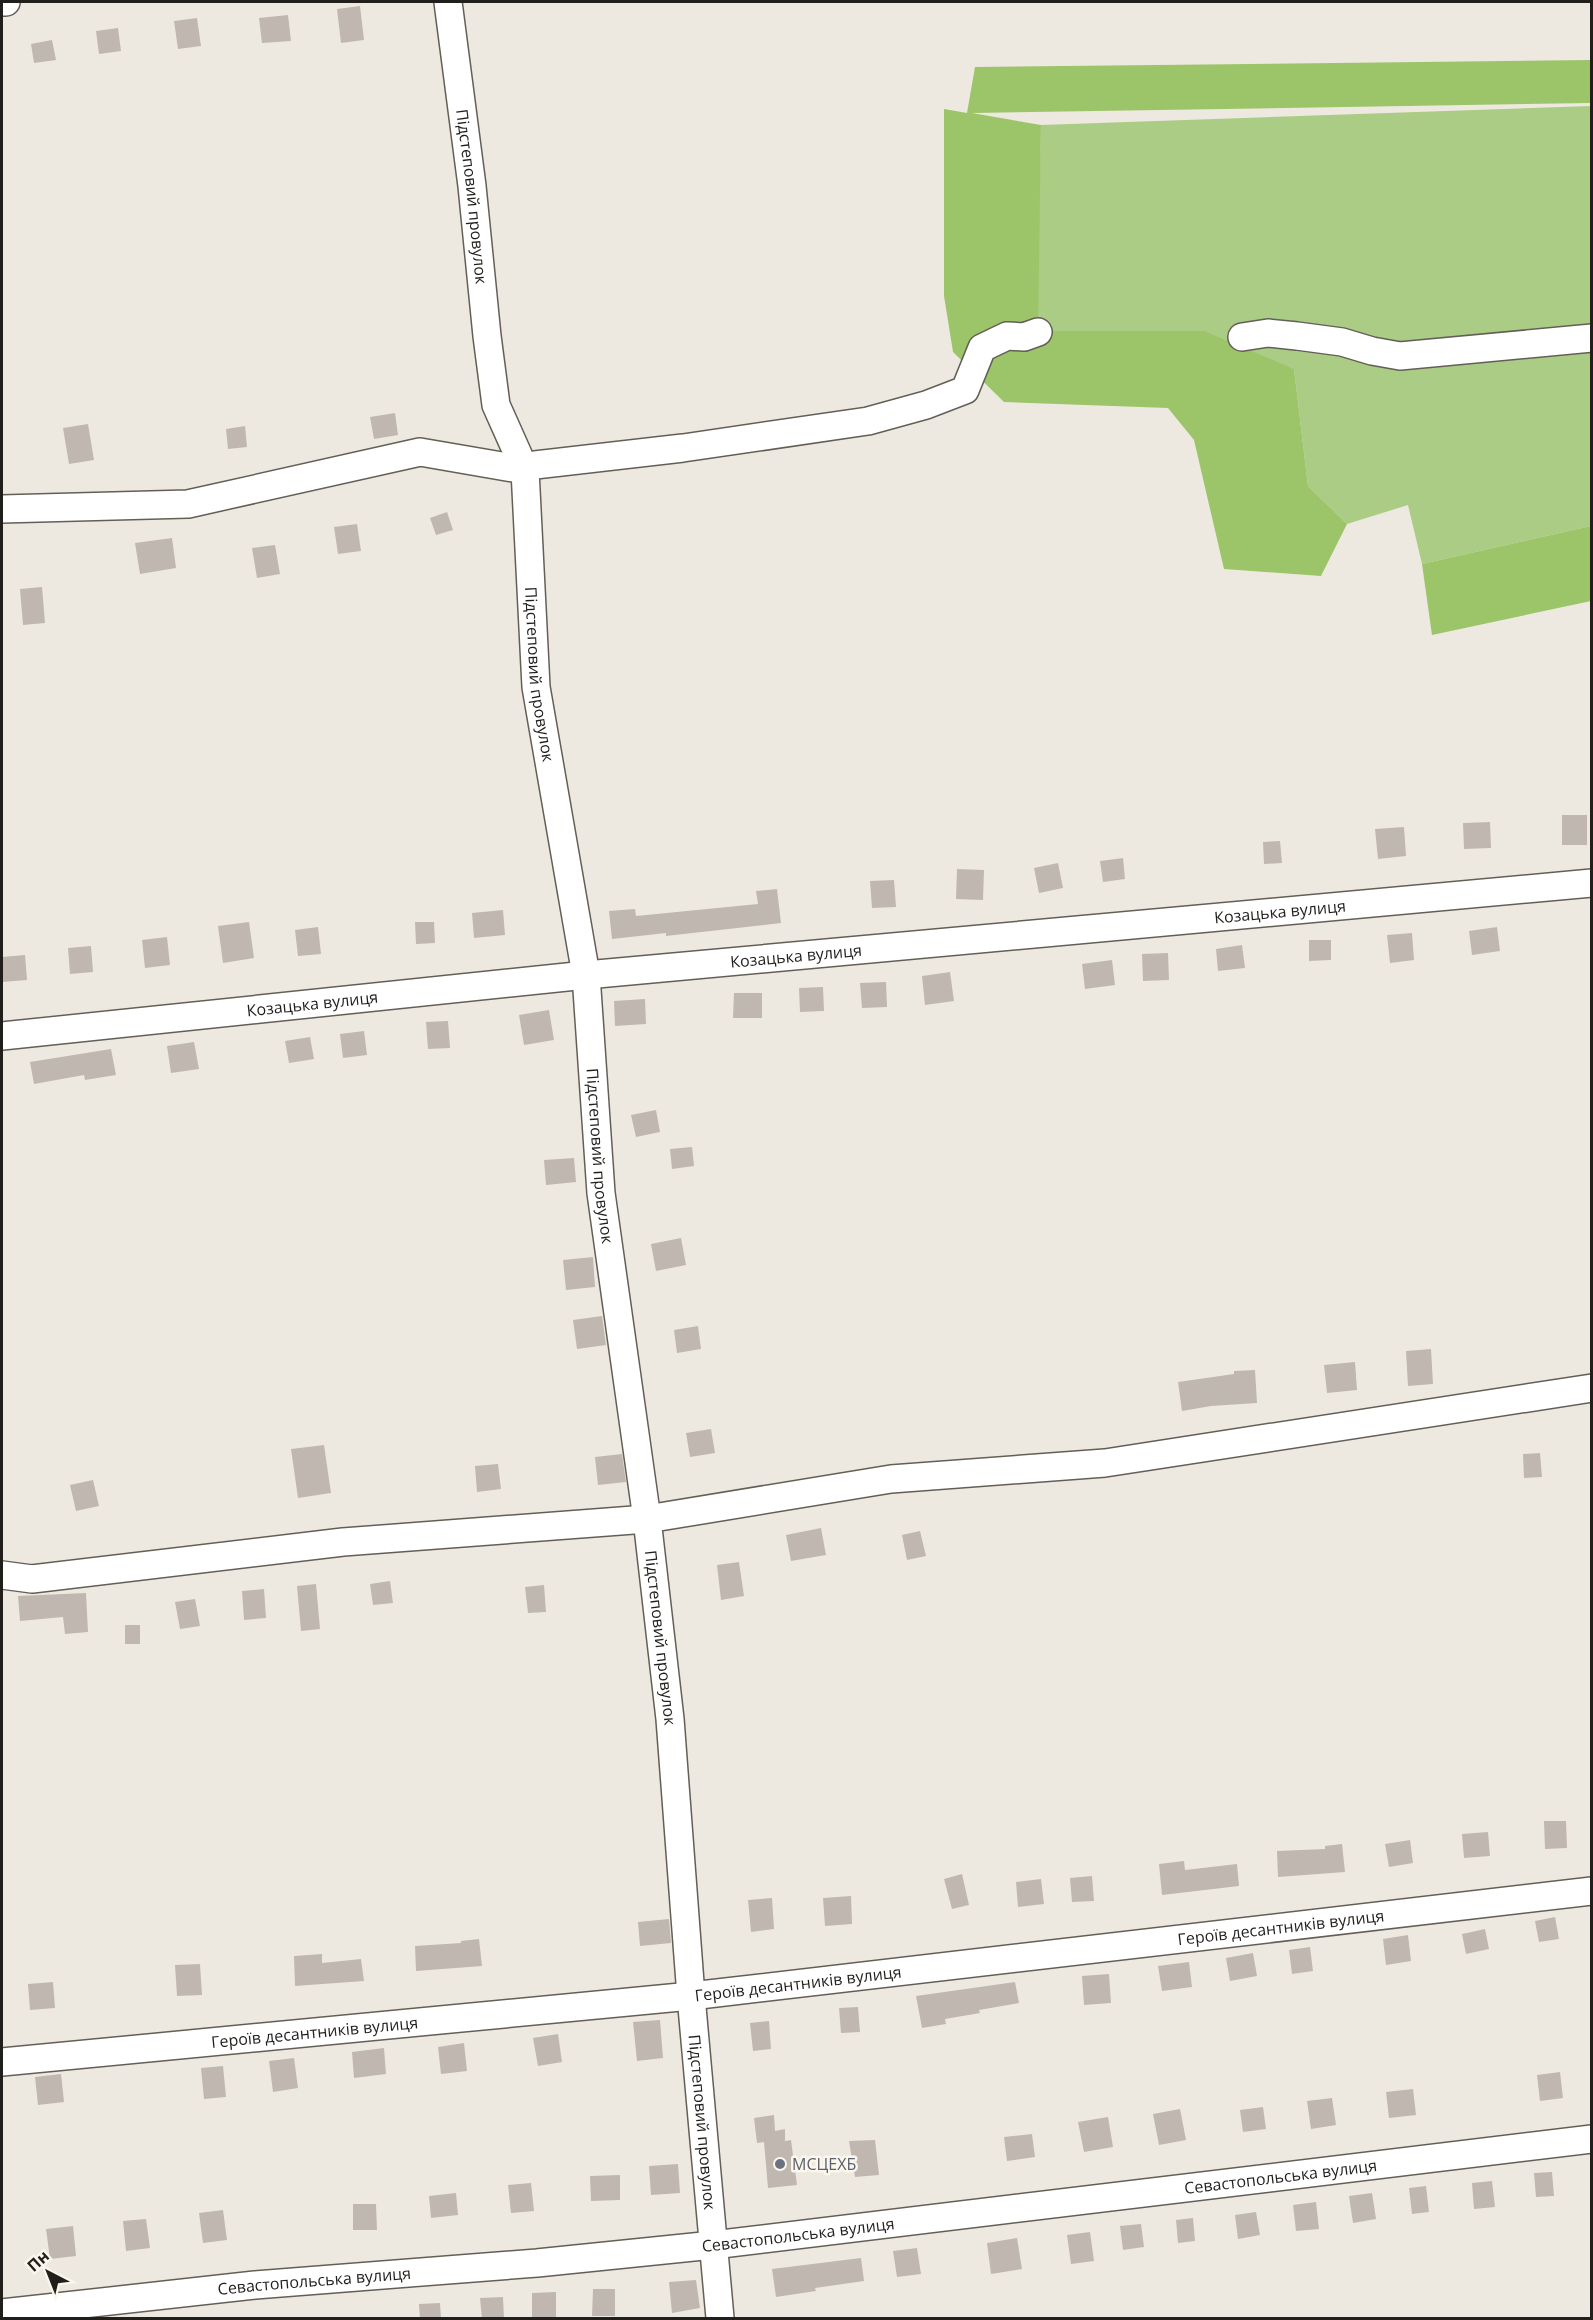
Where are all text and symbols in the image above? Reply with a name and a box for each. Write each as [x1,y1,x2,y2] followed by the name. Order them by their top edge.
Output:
[451,108,493,286] street label: Підстеповий провулок
[520,586,560,764] street label: Підстеповий провулок
[1213,895,1347,929] street label: Козацька вулиця
[729,939,863,973] street label: Козацька вулиця
[245,986,379,1021] street label: Козацька вулиця
[581,1067,619,1246] street label: Підстеповий провулок
[640,1549,681,1727] street label: Підстеповий провулок
[1176,1904,1385,1950] street label: Героїв десантників вулиця
[694,1961,903,2006] street label: Героїв десантників вулиця
[210,2011,419,2053] street label: Героїв десантників вулиця
[684,2033,721,2211] street label: Підстеповий провулок
[792,2153,856,2175] place label: МСЦЕХБ
[1183,2154,1378,2199] street label: Севастопольська вулиця
[773,2157,787,2171] marker: МСЦЕХБ
[701,2212,896,2257] street label: Севастопольська вулиця
[18,2242,78,2302] north arrow
[22,2245,54,2277] text: Пн
[217,2262,412,2300] street label: Севастопольська вулиця

